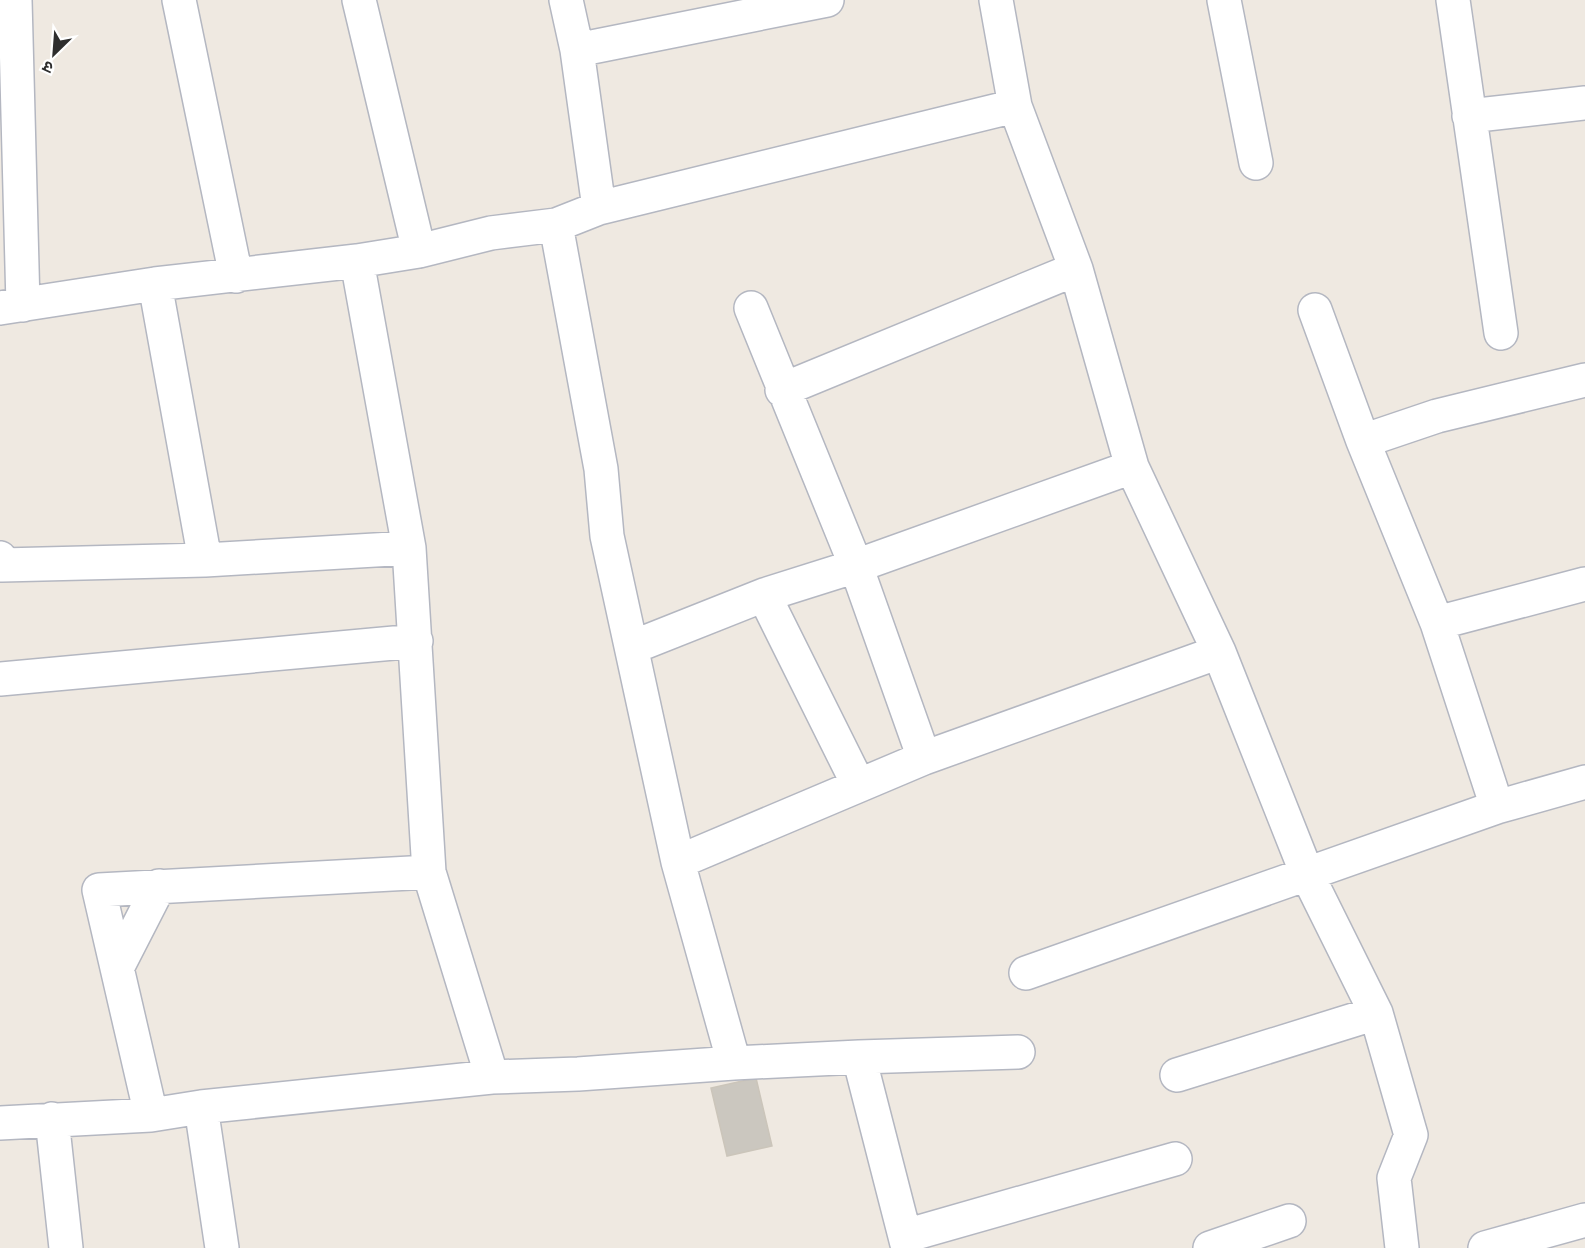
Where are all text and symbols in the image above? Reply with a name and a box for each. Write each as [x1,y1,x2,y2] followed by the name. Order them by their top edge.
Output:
[24,24,84,84] north arrow
[38,55,57,80] text: उ

